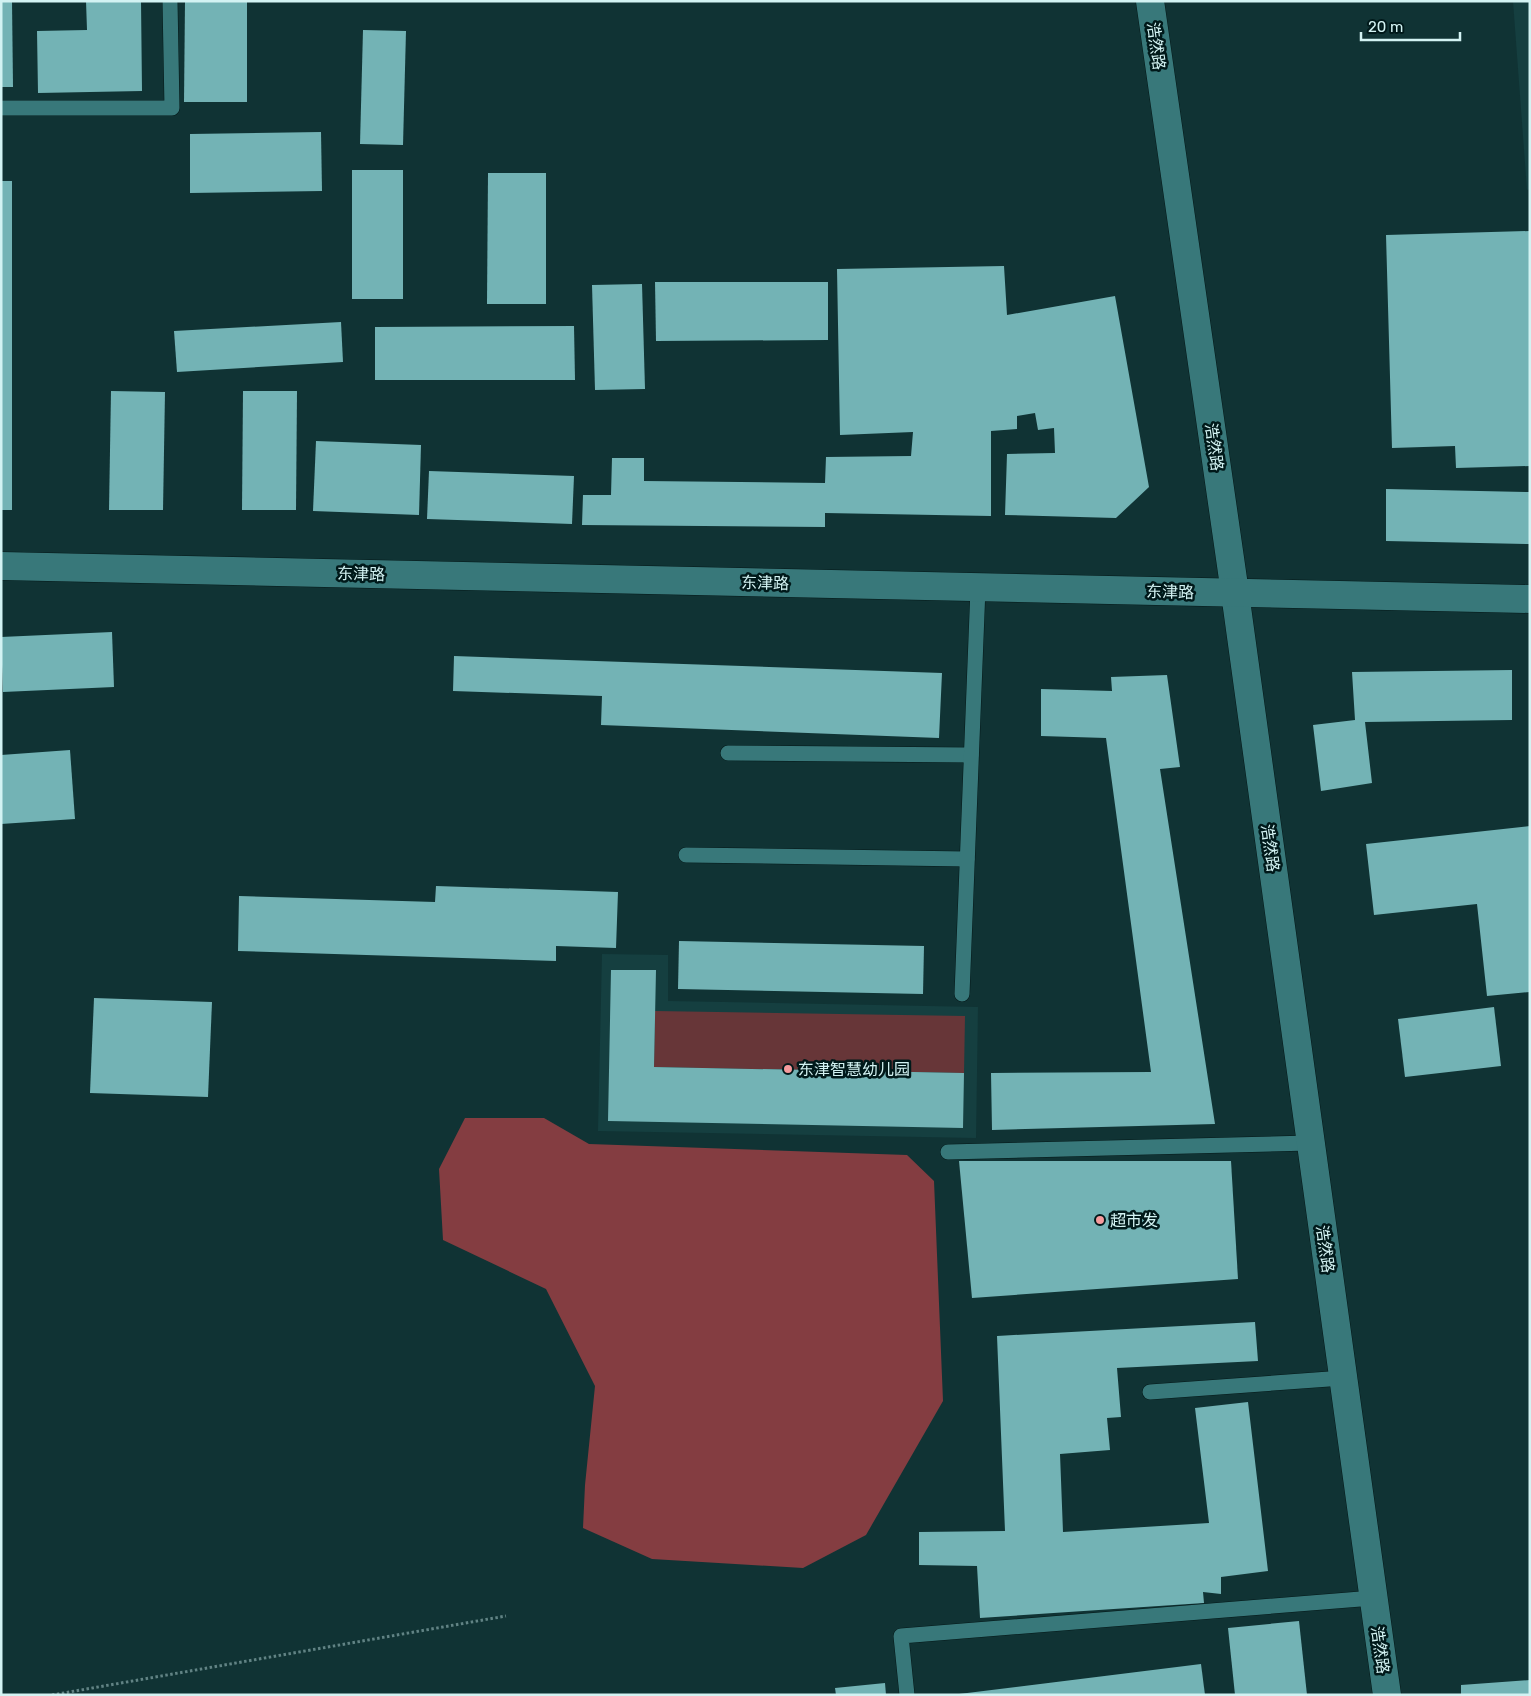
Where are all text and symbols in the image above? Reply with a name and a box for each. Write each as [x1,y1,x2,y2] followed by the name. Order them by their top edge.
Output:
[1361,10,1460,42] scale bar
[1368,18,1403,36] text: 20 m
[1143,21,1169,71] street label: 浩然路
[1201,422,1227,472] street label: 浩然路
[337,564,385,584] street label: 东津路
[741,573,789,593] street label: 东津路
[1146,582,1194,602] street label: 东津路
[1257,823,1283,873] street label: 浩然路
[798,1060,910,1079] place label: 东津智慧幼儿园
[782,1063,794,1075] marker: 东津智慧幼儿园
[1110,1211,1158,1230] place label: 超市发
[1094,1214,1106,1226] marker: 超市发
[1312,1224,1338,1274] street label: 浩然路
[1367,1625,1393,1675] street label: 浩然路

